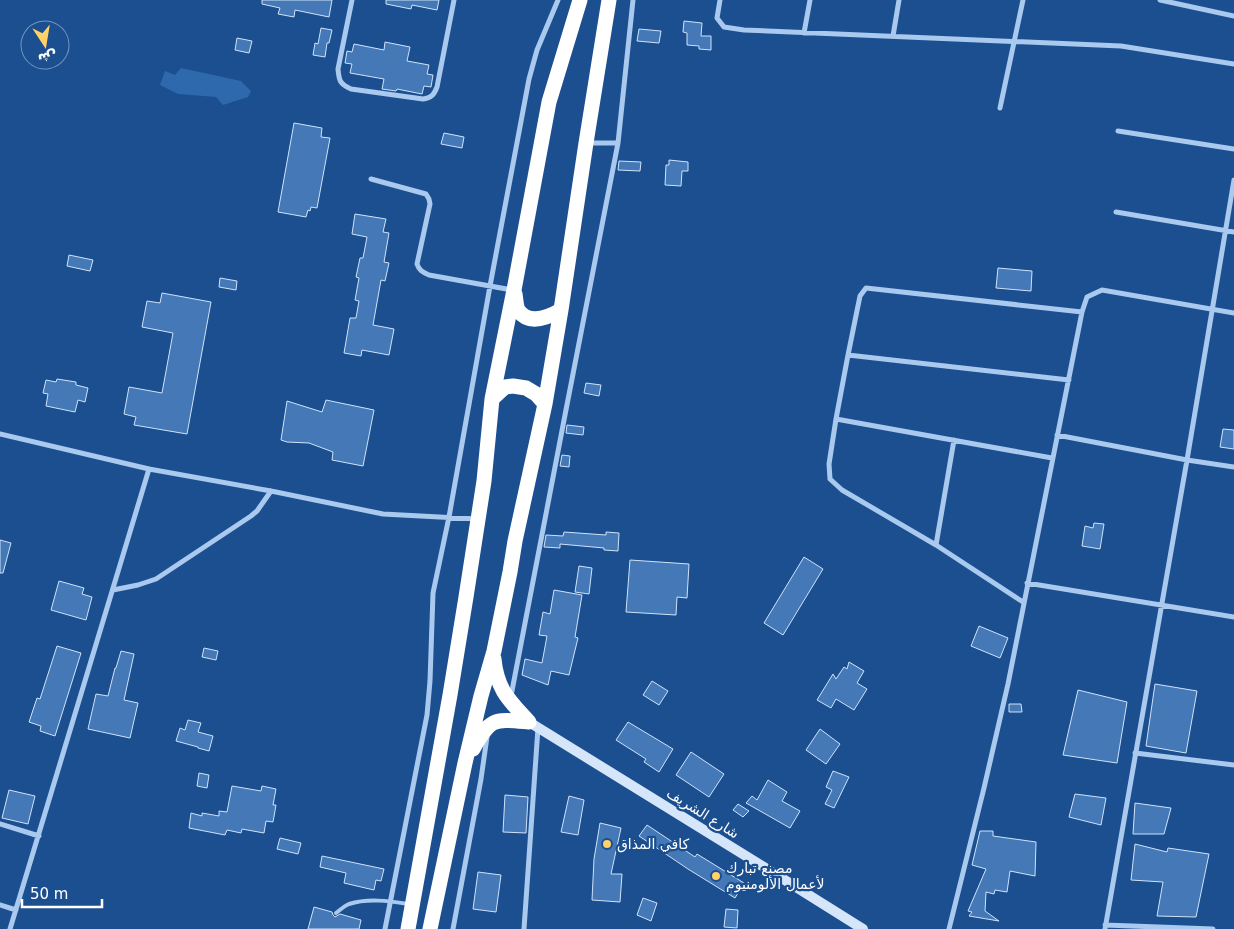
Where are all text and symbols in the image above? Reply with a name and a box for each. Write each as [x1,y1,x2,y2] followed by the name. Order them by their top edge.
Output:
[20,20,70,70] north arrow
[37,48,59,68] text: ش
[663,784,742,842] street label: شارع الشريف
[617,836,689,853] place label: كافي المذاق
[601,838,613,850] marker: كافي المذاق
[726,860,825,893] place label: مصنع تبارك لأعمال الألومنيوم
[710,870,722,882] marker: مصنع تبارك لأعمال الألومنيوم
[22,876,102,908] scale bar
[30,885,68,903] text: 50 m

